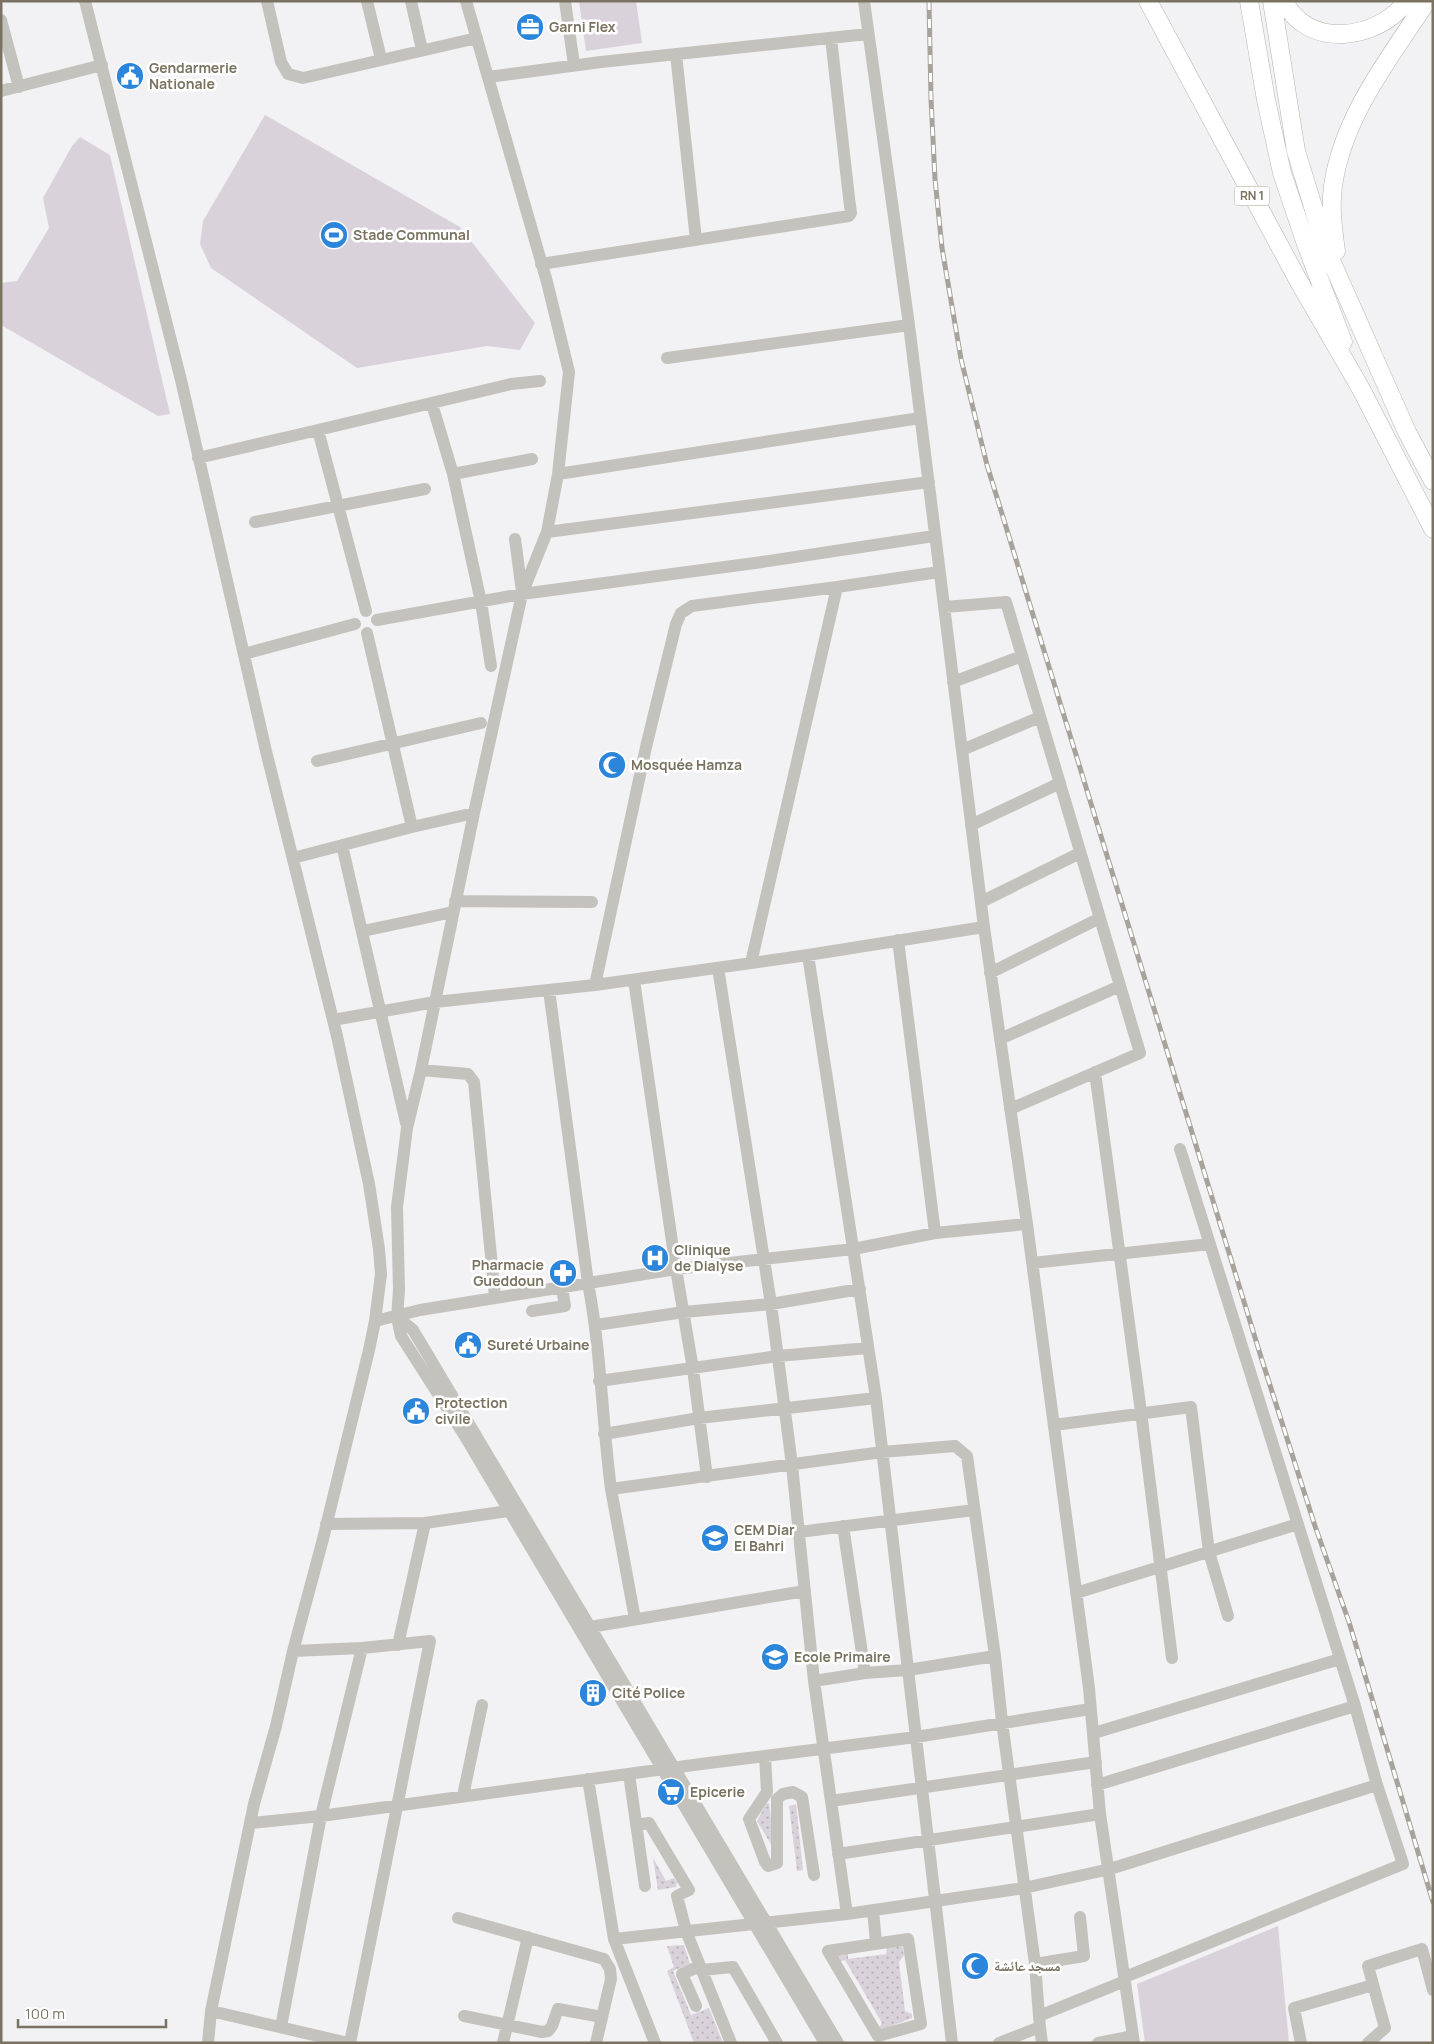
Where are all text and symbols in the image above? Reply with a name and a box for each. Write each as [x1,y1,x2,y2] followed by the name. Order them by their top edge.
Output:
[515,12,545,42] office icon: Garni Flex
[549,17,616,36] place label: Garni Flex
[149,58,237,93] place label: Gendarmerie Nationale
[115,61,145,91] public building icon: Gendarmerie Nationale
[1234,187,1270,206] road number: RN 1
[319,220,349,250] sports icon: Stade Communal
[353,225,470,244] place label: Stade Communal
[597,750,627,780] mosque icon: Mosquée Hamza
[631,755,742,774] place label: Mosquée Hamza
[674,1240,743,1275] place label: Clinique de Dialyse
[640,1243,670,1273] hospital icon: Clinique de Dialyse
[472,1255,544,1290] place label: Pharmacie Gueddoun
[548,1258,578,1288] pharmacy icon: Pharmacie Gueddoun
[453,1330,483,1360] public building icon: Sureté Urbaine
[487,1335,589,1354] place label: Sureté Urbaine
[435,1393,508,1428] place label: Protection civile
[401,1396,431,1426] public building icon: Protection civile
[734,1520,795,1555] place label: CEM Diar El Bahri
[700,1523,730,1553] school or university icon: CEM Diar El Bahri
[760,1642,790,1672] school or university icon: Ecole Primaire
[794,1647,891,1666] place label: Ecole Primaire
[578,1678,608,1708] building icon: Cité Police
[612,1683,685,1702] place label: Cité Police
[656,1777,686,1807] supermarket icon: Epicerie
[690,1782,745,1801] place label: Epicerie
[960,1951,990,1981] mosque icon: مسجد عائشة
[994,1956,1061,1975] place label: مسجد عائشة
[18,1996,165,2028] scale bar
[25,2003,65,2024] text: 100 m

